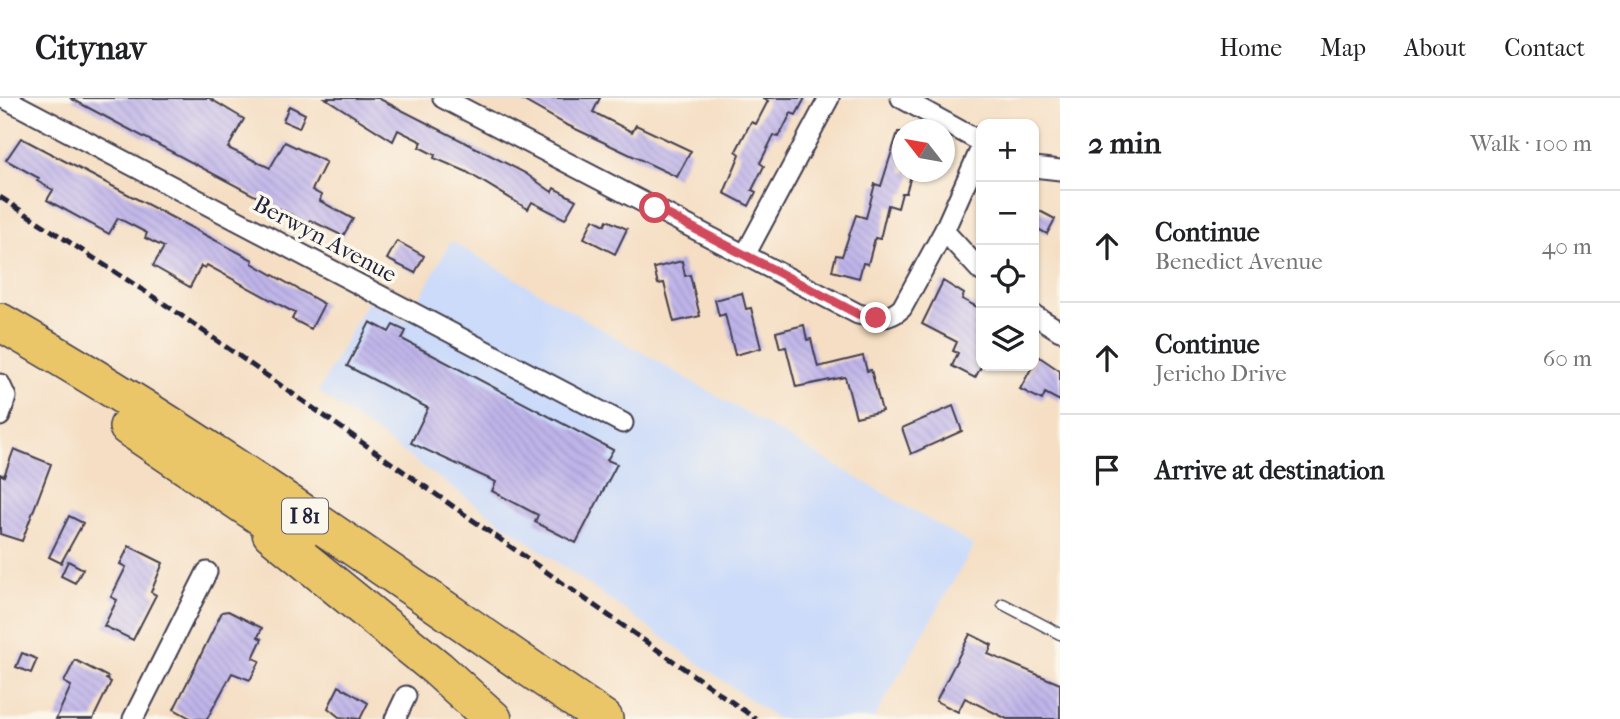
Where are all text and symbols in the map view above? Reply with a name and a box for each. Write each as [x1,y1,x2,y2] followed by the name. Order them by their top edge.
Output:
[35,29,146,68] text: Citynav
[1220,34,1282,62] text: Home
[1320,34,1366,62] text: Map
[1404,34,1466,62] text: About
[1504,34,1585,62] text: Contact
[892,119,955,182] north arrow
[976,119,1039,371] map controls
[976,119,1039,182] button: +
[1088,126,1161,161] text: 2 min
[1470,130,1592,157] text: Walk · 100 m
[976,182,1039,245] button: −
[249,190,401,288] street label: Berwyn Avenue
[639,192,670,223] route start
[1155,217,1260,248] text: Continue
[1088,227,1126,265] icon: ahead
[1542,233,1592,260] text: 40 m
[976,245,1039,308] button: locate
[1155,248,1323,275] text: Benedict Avenue
[860,302,891,333] route end
[976,308,1039,371] button: layers
[1155,329,1260,360] text: Continue
[1088,339,1126,377] icon: ahead
[1543,345,1592,372] text: 60 m
[1155,360,1287,387] text: Jericho Drive
[1088,451,1126,489] icon: arrive
[1155,455,1385,486] text: Arrive at destination
[282,498,328,534] road number: I 81

